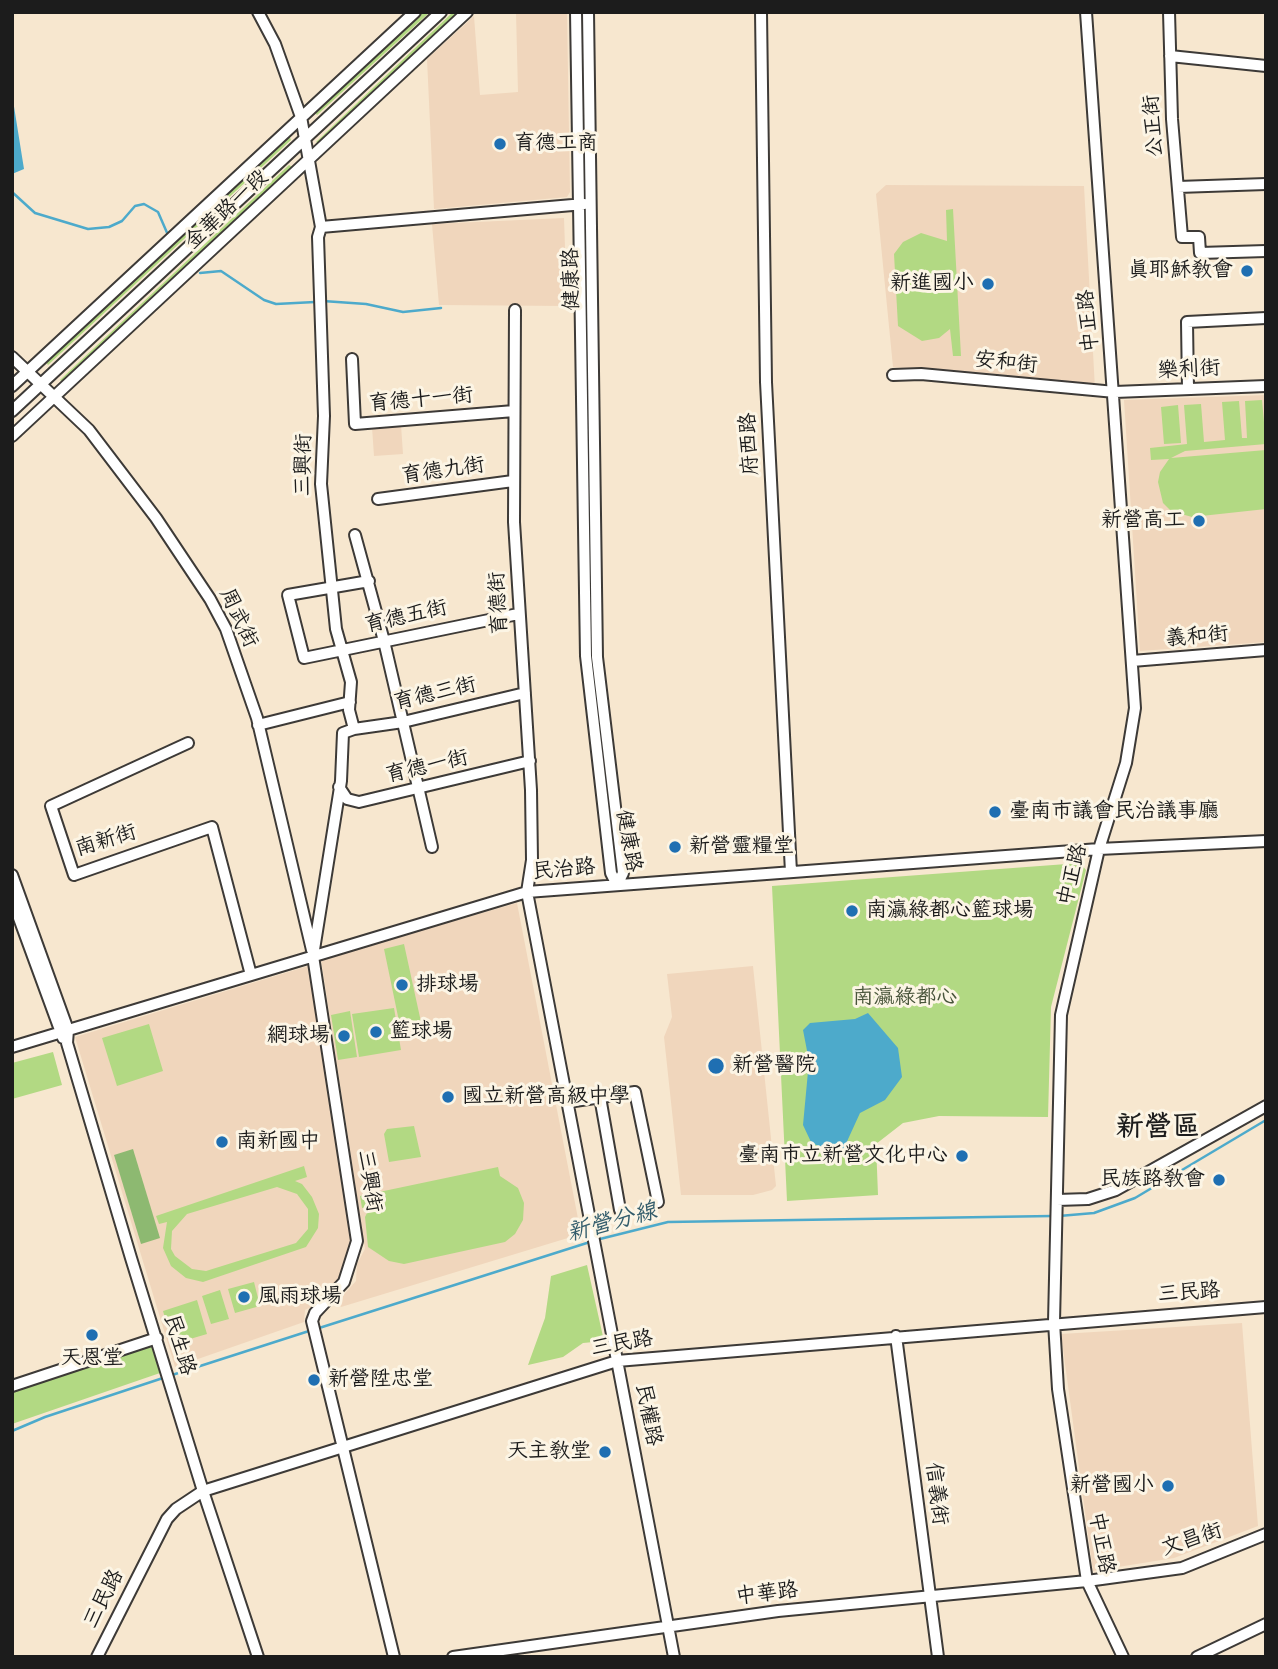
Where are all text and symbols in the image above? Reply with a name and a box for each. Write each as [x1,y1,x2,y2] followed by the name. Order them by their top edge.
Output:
[1139,94,1169,158] street label: 公正街
[514,131,598,157] place label: 育德工商
[492,136,508,152] marker: 育德工商
[180,165,274,255] street label: 金華路一段
[559,247,585,311] street label: 健康路
[1128,258,1233,284] place label: 真耶穌教會
[1239,263,1255,279] marker: 真耶穌教會
[890,271,974,297] place label: 新進國小
[980,276,996,292] marker: 新進國小
[1074,289,1104,353] street label: 中正路
[973,347,1039,379] street label: 安和街
[1157,356,1221,384] street label: 樂利街
[368,383,474,417] street label: 育德十一街
[736,412,764,476] street label: 府西路
[291,433,317,497] street label: 三興街
[400,453,486,489] street label: 育德九街
[1101,508,1185,534] place label: 新營高工
[1191,513,1207,529] marker: 新營高工
[485,571,513,635] street label: 育德街
[213,584,263,652] street label: 周武街
[362,595,450,639] street label: 育德五街
[1165,622,1229,652] street label: 義和街
[391,672,479,716] street label: 育德三街
[383,745,471,789] street label: 育德一街
[1009,799,1219,825] place label: 臺南市議會民治議事廳
[987,804,1003,820] marker: 臺南市議會民治議事廳
[610,808,646,874] street label: 健康路
[72,820,140,862] street label: 南新街
[689,834,794,860] place label: 新營靈糧堂
[667,839,683,855] marker: 新營靈糧堂
[1053,841,1093,909] street label: 中正路
[532,855,596,885] street label: 民治路
[866,898,1034,924] place label: 南瀛綠都心籃球場
[844,903,860,919] marker: 南瀛綠都心籃球場
[416,972,479,998] place label: 排球場
[394,977,410,993] marker: 排球場
[853,985,957,1011] park label: 南瀛綠都心
[390,1019,453,1045] place label: 籃球場
[267,1023,330,1049] place label: 網球場
[368,1024,384,1040] marker: 籃球場
[336,1028,352,1044] marker: 網球場
[732,1053,816,1079] place label: 新營醫院
[706,1056,726,1076] marker: 新營醫院
[462,1084,630,1110] place label: 國立新營高級中學
[440,1089,456,1105] marker: 國立新營高級中學
[1116,1111,1200,1145] district label: 新營區
[236,1129,320,1155] place label: 南新國中
[214,1134,230,1150] marker: 南新國中
[738,1143,948,1169] place label: 臺南市立新營文化中心
[352,1148,386,1214] street label: 三興街
[954,1148,970,1164] marker: 臺南市立新營文化中心
[1100,1167,1205,1193] place label: 民族路教會
[1211,1172,1227,1188] marker: 民族路教會
[564,1198,660,1248] water label: 新營分線
[1157,1278,1221,1308] street label: 三民路
[258,1284,342,1310] place label: 風雨球場
[236,1289,252,1305] marker: 風雨球場
[158,1311,200,1379] street label: 民生路
[589,1326,655,1362] street label: 三民路
[84,1327,100,1343] marker: 天恩堂
[61,1346,123,1372] place label: 天恩堂
[328,1367,433,1393] place label: 新營陞忠堂
[306,1372,322,1388] marker: 新營陞忠堂
[630,1382,666,1448] street label: 民權路
[507,1439,591,1465] place label: 天主教堂
[597,1444,613,1460] marker: 天主教堂
[920,1461,952,1527] street label: 信義街
[1070,1473,1154,1499] place label: 新營國小
[1160,1478,1176,1494] marker: 新營國小
[1083,1510,1119,1576] street label: 中正路
[1158,1518,1226,1562] street label: 文昌街
[78,1565,130,1633] street label: 三民路
[734,1578,800,1610] street label: 中華路

